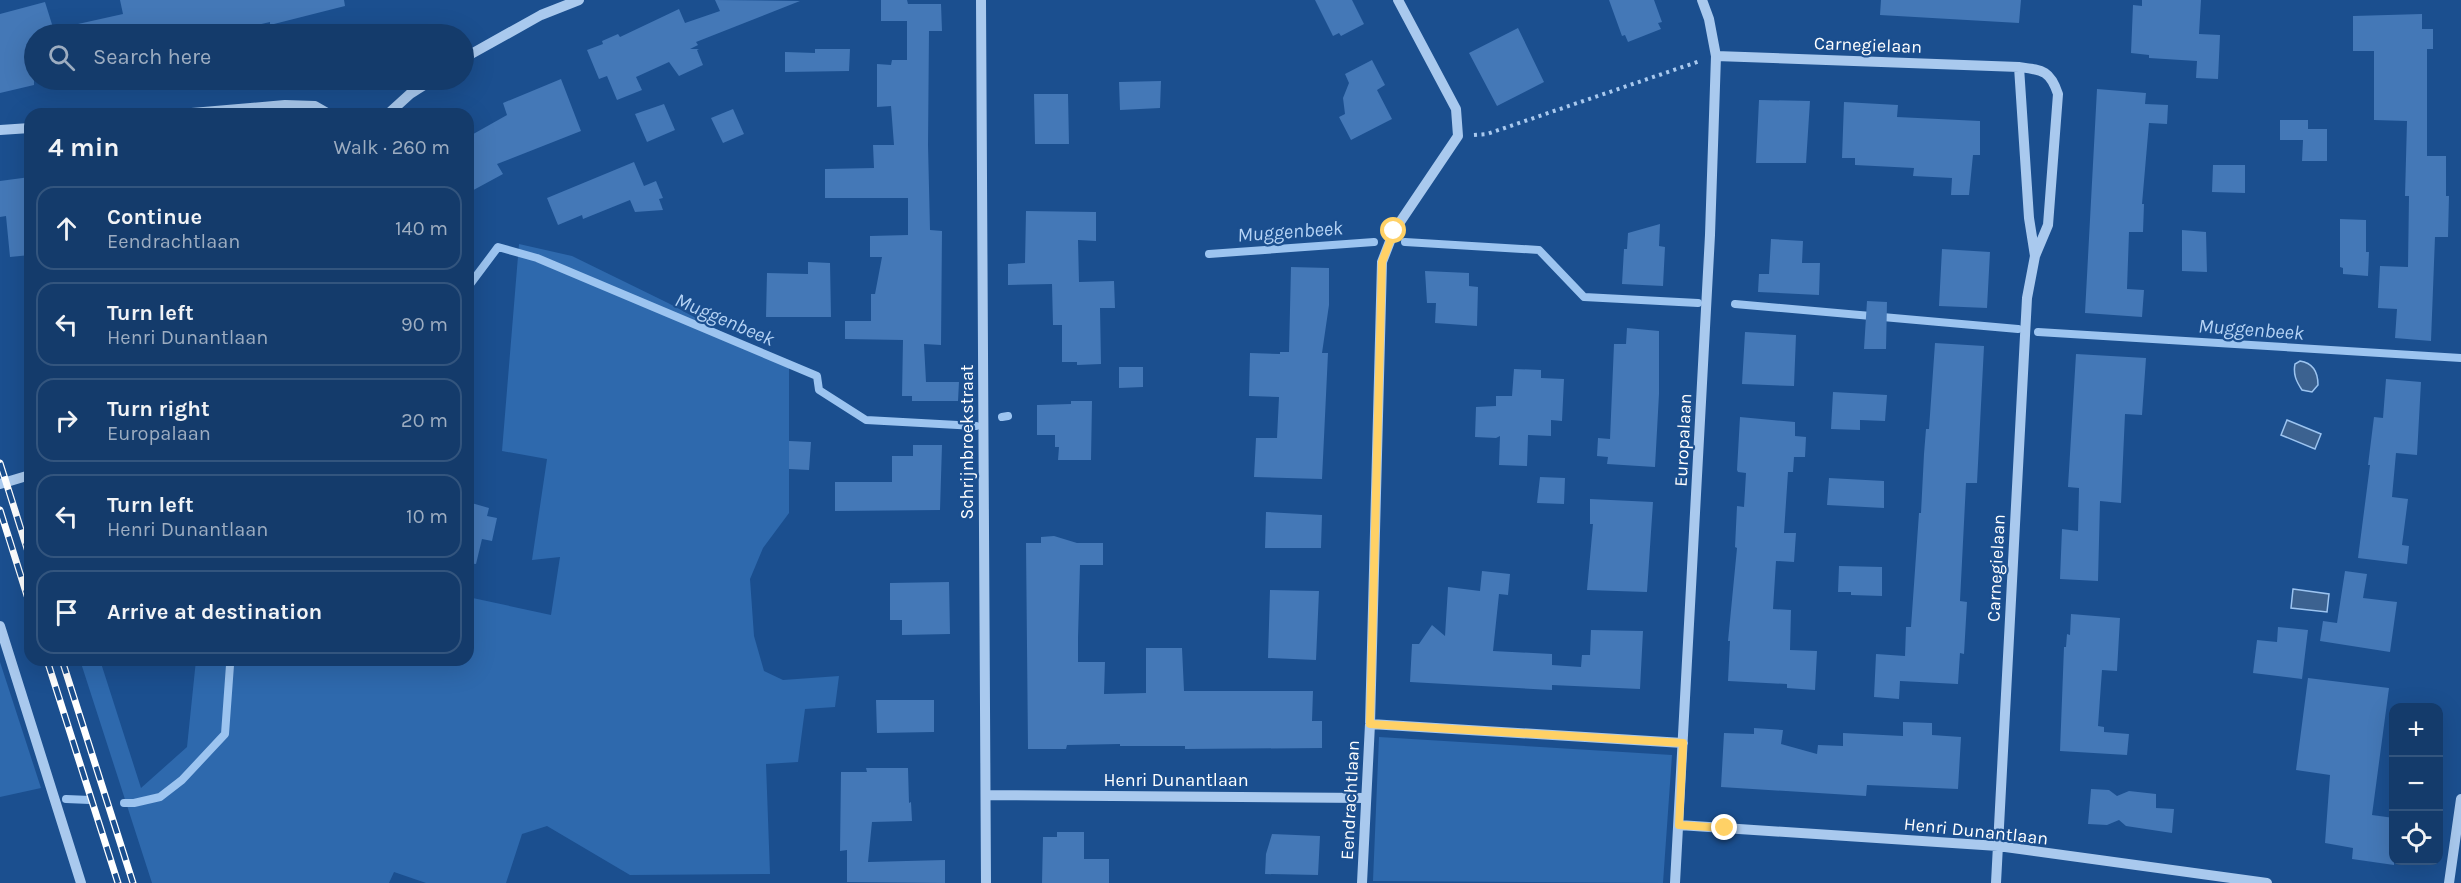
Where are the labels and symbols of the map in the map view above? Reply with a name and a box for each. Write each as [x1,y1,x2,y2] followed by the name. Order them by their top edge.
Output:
[1814,32,1922,58] street label: Carnegielaan
[1236,216,1344,247] water label: Muggenbeek
[1380,217,1406,243] route start
[672,288,779,351] water label: Muggenbeek
[2197,314,2305,345] water label: Muggenbeek
[956,364,978,520] street label: Schrijnbroekstraat
[1670,393,1696,487] street label: Europalaan
[1982,513,2010,623] street label: Carnegielaan
[1336,740,1364,860] street label: Eendrachtlaan
[1103,769,1249,791] street label: Henri Dunantlaan
[1903,812,2049,850] street label: Henri Dunantlaan
[1711,814,1737,840] route end

